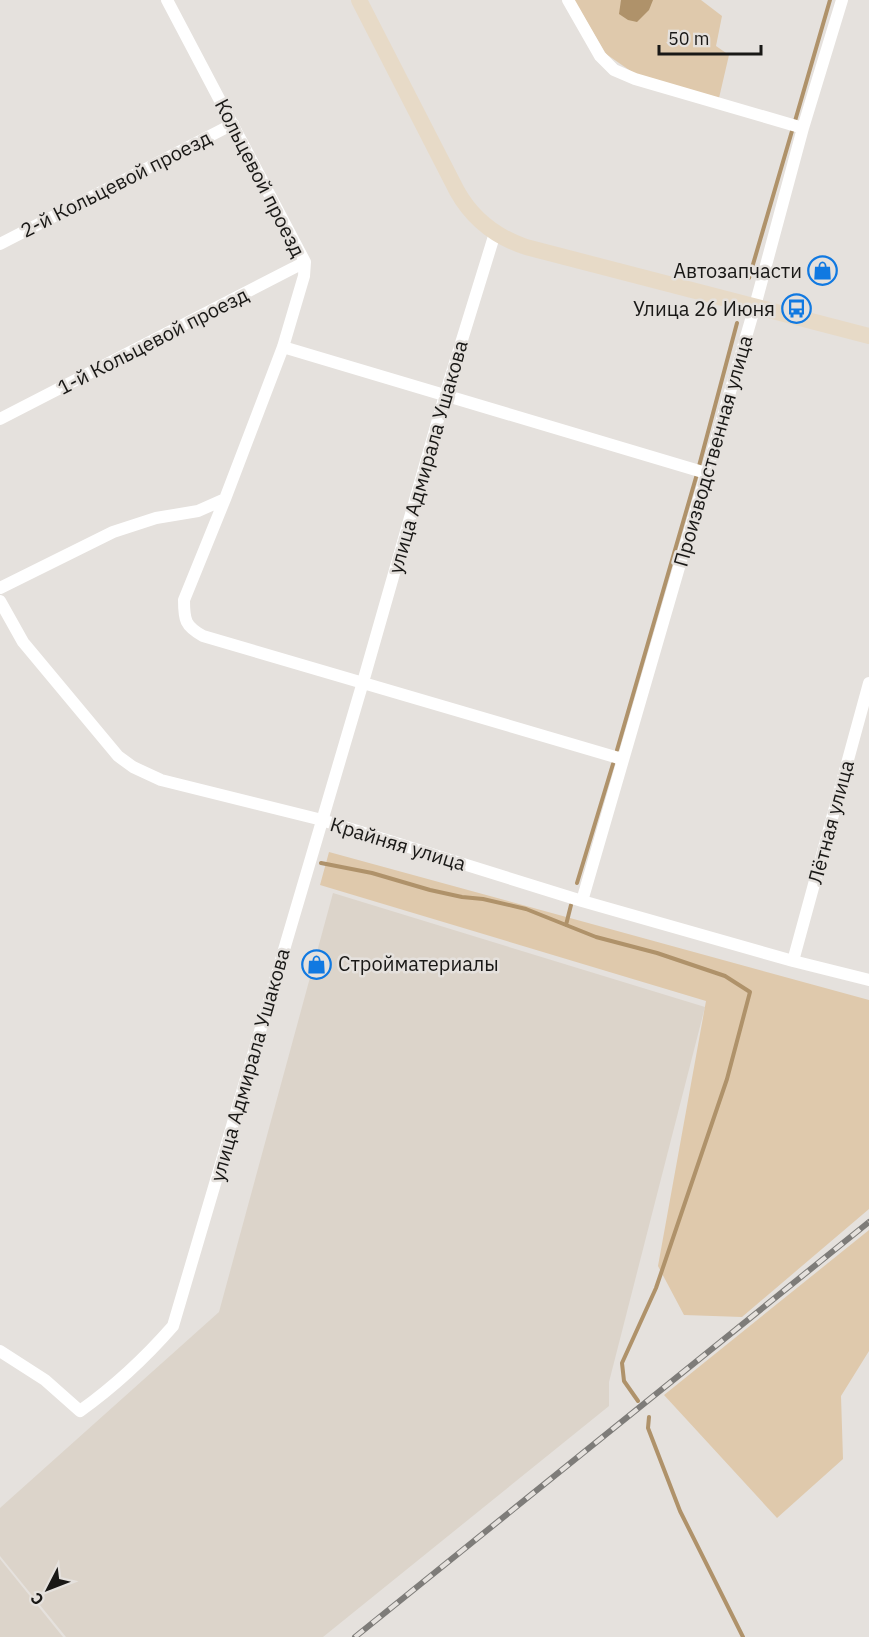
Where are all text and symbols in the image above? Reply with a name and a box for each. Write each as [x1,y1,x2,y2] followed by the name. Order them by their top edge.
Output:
[659,18,761,56] scale bar
[668,27,710,50] text: 50 m
[209,94,312,262] street label: Кольцевой проезд
[16,124,216,243] street label: 2-й Кольцевой проезд
[807,255,839,287] shop icon: Автозапчасти
[673,257,802,284] place label: Автозапчасти
[53,281,253,400] street label: 1-й Кольцевой проезд
[780,293,812,325] bus stop icon: Улица 26 Июня
[633,295,775,322] place label: Улица 26 Июня
[667,332,759,570] street label: Производственная улица
[381,337,474,577] street label: улица Адмирала Ушакова
[801,757,860,887] street label: Лётная улица
[327,810,470,877] street label: Крайняя улица
[203,945,296,1185] street label: улица Адмирала Ушакова
[301,948,333,980] shop icon: Стройматериалы
[338,950,499,977] place label: Стройматериалы
[18,1559,78,1619] north arrow
[26,1588,48,1610] text: С

